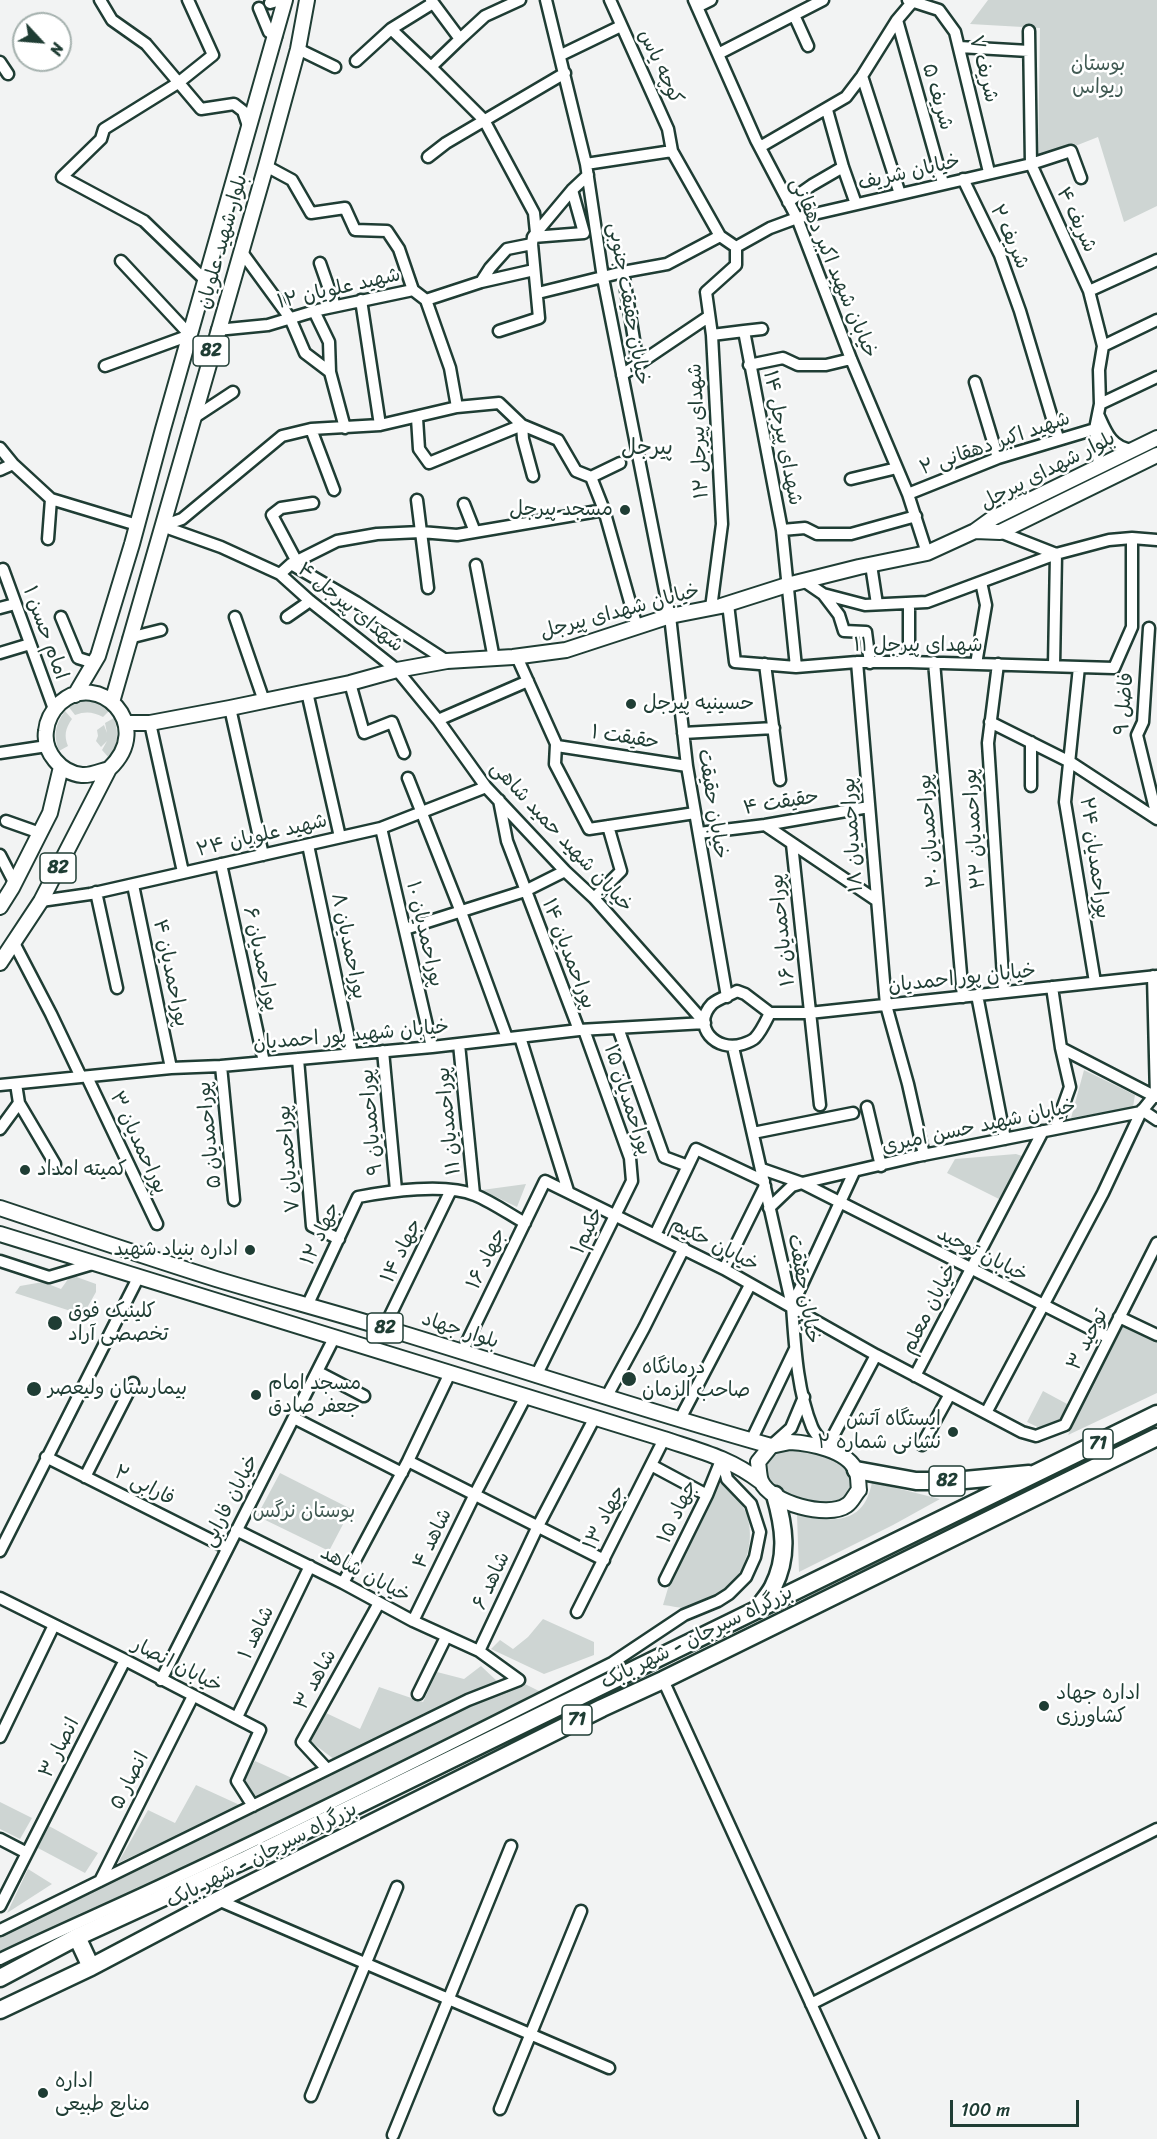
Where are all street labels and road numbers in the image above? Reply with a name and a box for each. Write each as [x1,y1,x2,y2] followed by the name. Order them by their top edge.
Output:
[632,26,688,108] street label: کوچه یاس
[963,33,1003,105] street label: شریف ۷
[916,61,958,133] street label: شریف ۵
[856,150,962,196] street label: خیابان شریف
[192,172,254,312] street label: بلوار شهید علویان
[784,174,882,362] street label: خیابان شهید اکبر دهقانی
[1050,183,1102,257] street label: شریف ۴
[984,201,1034,273] street label: شریف ۲
[602,221,654,387] street label: خیابان حقیقت جنوبی
[275,263,403,315] street label: شهید علویان ۱۲
[193,336,229,366] road number: 82
[683,363,715,499] street label: شهدای پیرجل ۱۲
[757,368,807,508] street label: شهدای پیرجل ۱۴
[917,407,1073,481] street label: شهید اکبر دهقانی ۲
[976,427,1120,515] street label: بلوار شهدای پیرجل
[292,558,408,658] street label: شهدای پیرجل ۴
[538,579,702,645] street label: خیابان شهدای پیرجل
[17,583,73,683] street label: امام حسن ۱
[853,634,983,658] street label: شهدای پیرجل ۱۱
[1110,672,1140,736] street label: فاضل ۹
[589,721,661,755] street label: حقیقت ۱
[691,747,733,861] street label: خیابان حقیقت
[485,756,637,918] street label: خیابان شهید حمید شاهی
[959,768,991,890] street label: پوراحمدیان ۲۲
[913,773,947,889] street label: پوراحمدیان ۲۰
[837,777,869,893] street label: پوراحمدیان ۱۸
[741,785,821,821] street label: حقیقت ۴
[1074,796,1114,920] street label: پوراحمدیان ۲۴
[194,809,330,863] street label: شهید علویان ۲۴
[40,853,76,883] road number: 82
[765,872,801,988] street label: پوراحمدیان ۱۶
[400,879,448,989] street label: پوراحمدیان ۱۰
[325,891,371,1001] street label: پوراحمدیان ۸
[536,895,600,1013] street label: پوراحمدیان ۱۴
[237,905,283,1013] street label: پوراحمدیان ۶
[147,917,193,1029] street label: پوراحمدیان ۴
[887,959,1037,999] street label: خیابان پور احمدیان
[252,1015,450,1057] street label: خیابان شهید پور احمدیان
[598,1042,656,1158] street label: پوراحمدیان ۱۵
[431,1066,467,1176] street label: پوراحمدیان ۱۱
[355,1068,389,1176] street label: پوراحمدیان ۹
[192,1080,228,1190] street label: پوراحمدیان ۵
[104,1088,172,1198] street label: پوراحمدیان ۳
[880,1095,1078,1159] street label: خیابان شهید حسن امیری
[272,1104,306,1214] street label: پوراحمدیان ۷
[296,1199,346,1269] street label: جهاد ۱۲
[566,1204,610,1258] street label: حکیم۱
[665,1212,763,1278] street label: خیابان حکیم
[376,1215,428,1287] street label: جهاد ۱۴
[932,1222,1032,1288] street label: خیابان توحید
[462,1224,512,1294] street label: جهاد ۱۶
[782,1232,824,1346] street label: خیابان حقیقت
[897,1260,963,1358] street label: خیابان معلم
[1062,1305,1114,1375] street label: توحید ۳
[418,1307,502,1355] street label: بلوار جهاد
[367,1313,403,1343] road number: 82
[1083,1429,1113,1459] road number: 71
[197,1451,265,1551] street label: خیابان فارابی
[110,1461,178,1511] street label: فارابی ۲
[929,1466,965,1496] road number: 82
[653,1477,703,1547] street label: جهاد ۱۵
[578,1482,632,1554] street label: جهاد ۱۳
[408,1505,458,1573] street label: شاهد ۴
[316,1541,414,1609] street label: خیابان شاهد
[468,1548,516,1614] street label: شاهد ۶
[597,1581,797,1695] street label: بزرگراه سیرجان - شهر بابک
[234,1602,280,1664] street label: شاهد ۱
[128,1633,226,1699] street label: خیابان انصار
[290,1646,342,1714] street label: شاهد ۳
[562,1705,592,1735] road number: 71
[35,1714,85,1782] street label: انصار ۳
[105,1748,155,1814] street label: انصار ۵
[163,1797,361,1915] street label: بزرگراه سیرجان - شهر بابک

